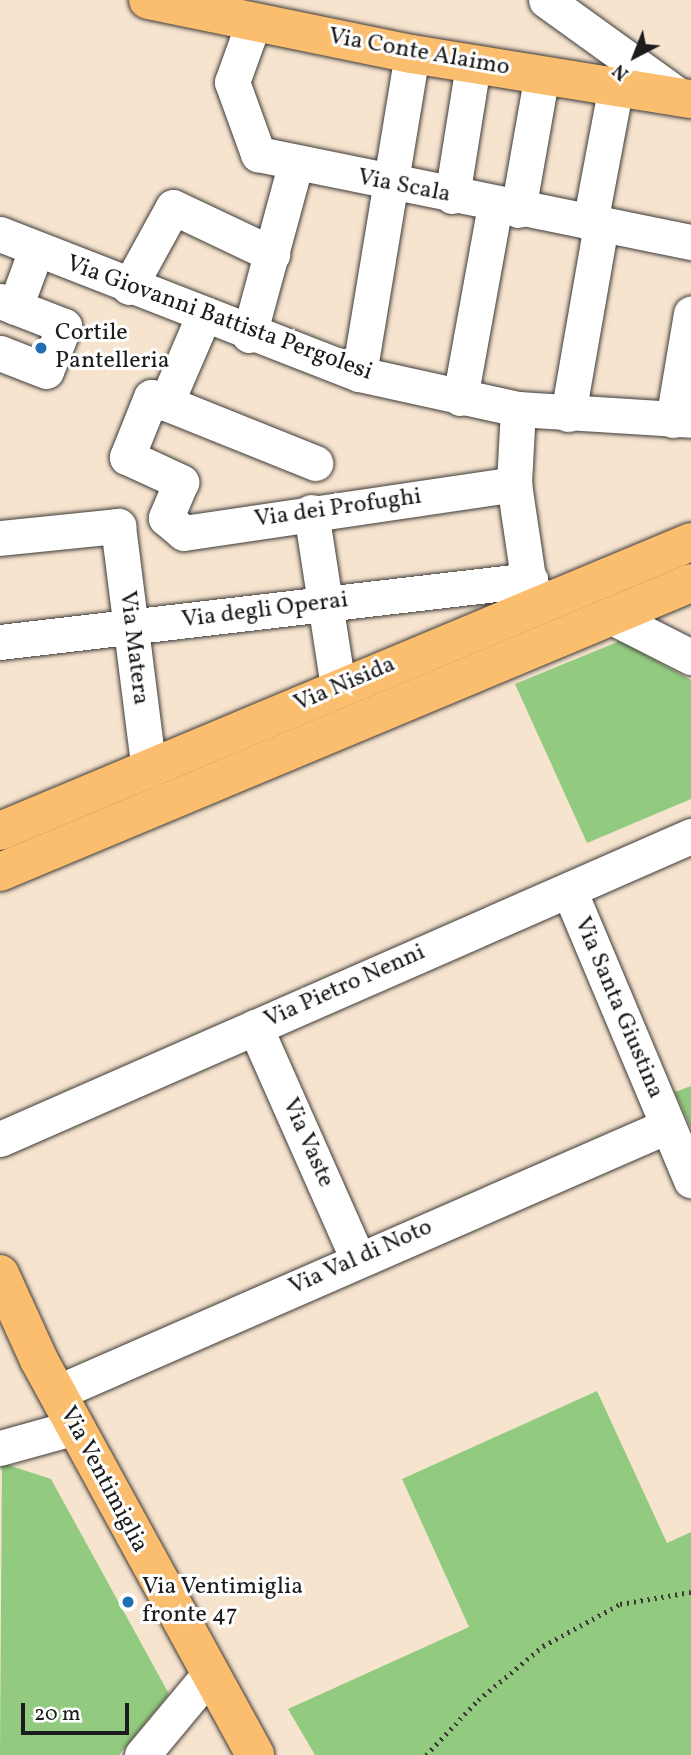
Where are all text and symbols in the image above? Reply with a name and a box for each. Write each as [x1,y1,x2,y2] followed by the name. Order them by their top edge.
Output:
[600,21,670,91] north arrow
[326,23,512,83] street label: Via Conte Alaimo
[607,57,635,86] text: N
[355,164,453,210] street label: Via Scala
[62,250,376,388] street label: Via Giovanni Battista Pergolesi
[55,320,170,376] place label: Cortile Pantelleria
[33,340,49,356] marker: Cortile Pantelleria
[253,483,423,535] street label: Via dei Profughi
[180,586,350,636] street label: Via degli Operai
[112,589,154,707] street label: Via Matera
[290,651,400,719] street label: Via Nisida
[567,913,669,1103] street label: Via Santa Giustina
[260,939,430,1035] street label: Via Pietro Nenni
[274,1094,340,1192] street label: Via Vaste
[285,1213,437,1303] street label: Via Val di Noto
[52,1402,154,1558] street label: Via Ventimiglia
[142,1574,304,1630] place label: Via Ventimiglia fronte 47
[120,1594,136,1610] marker: Via Ventimiglia fronte 47
[24,1688,133,1732] scale bar
[34,1700,80,1729] text: 20 m

